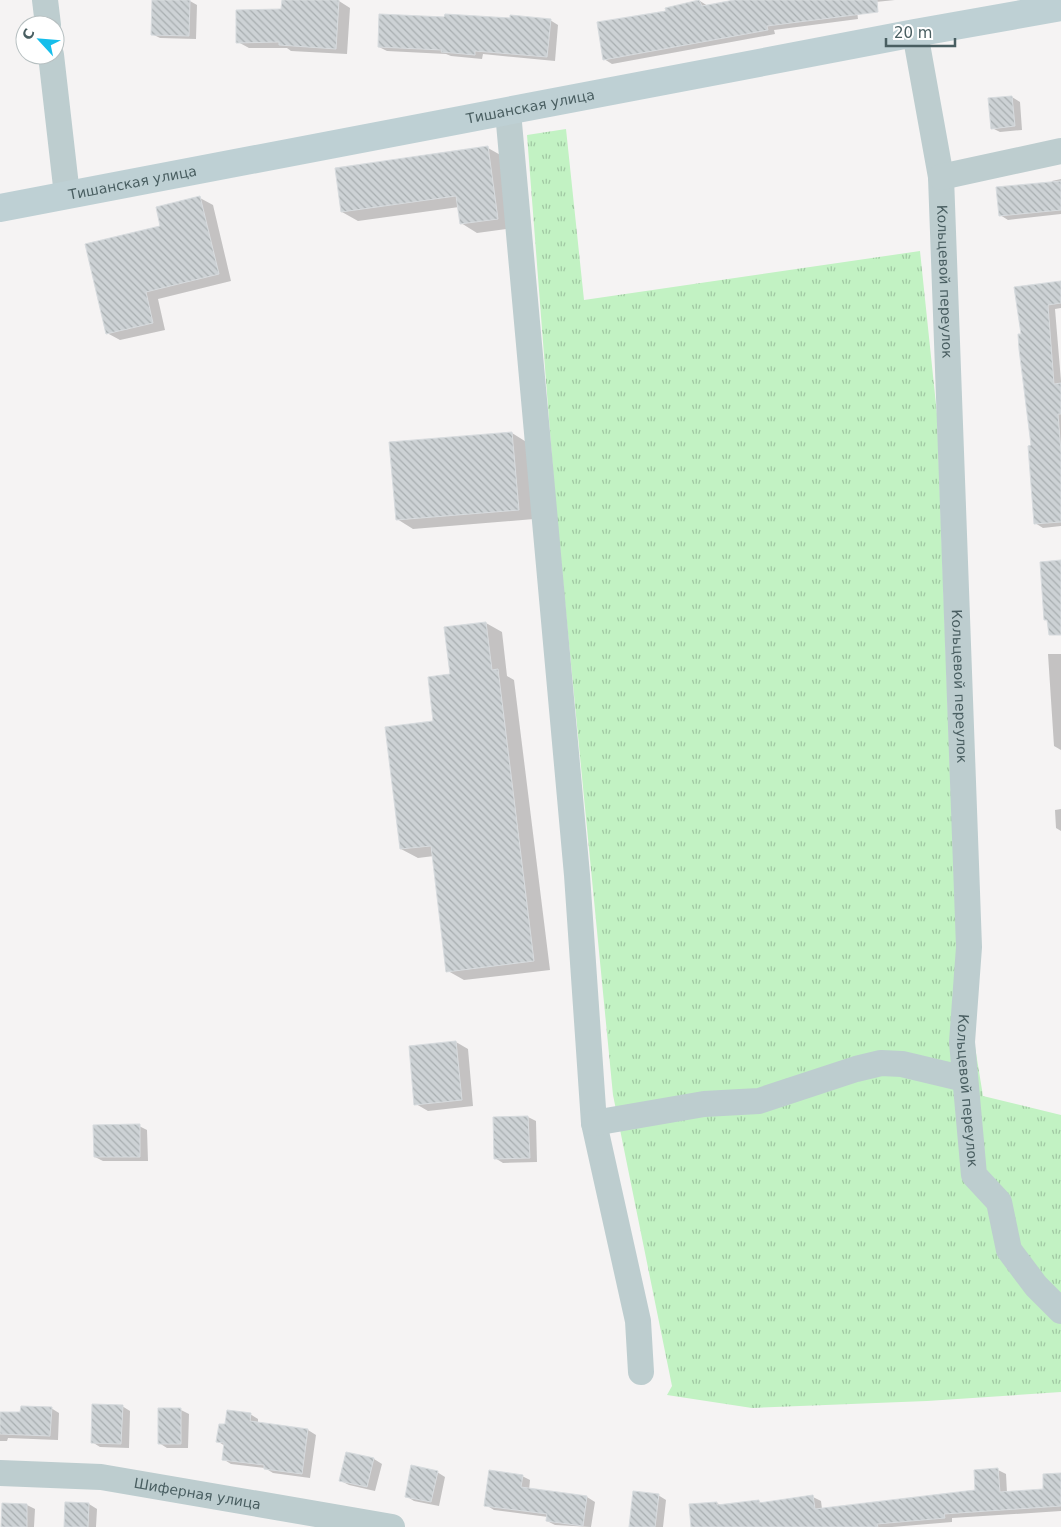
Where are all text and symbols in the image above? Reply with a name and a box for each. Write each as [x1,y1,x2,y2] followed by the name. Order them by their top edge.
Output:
[15,15,65,65] north arrow
[886,15,955,47] scale bar
[894,24,932,42] text: 20 m
[19,26,38,42] text: С
[464,86,596,127] street label: Тишанская улица
[66,163,198,203] street label: Тишанская улица
[934,204,956,359] street label: Кольцевой переулок
[949,609,970,764] street label: Кольцевой переулок
[954,1013,981,1168] street label: Кольцевой переулок
[133,1475,262,1512] street label: Шиферная улица

